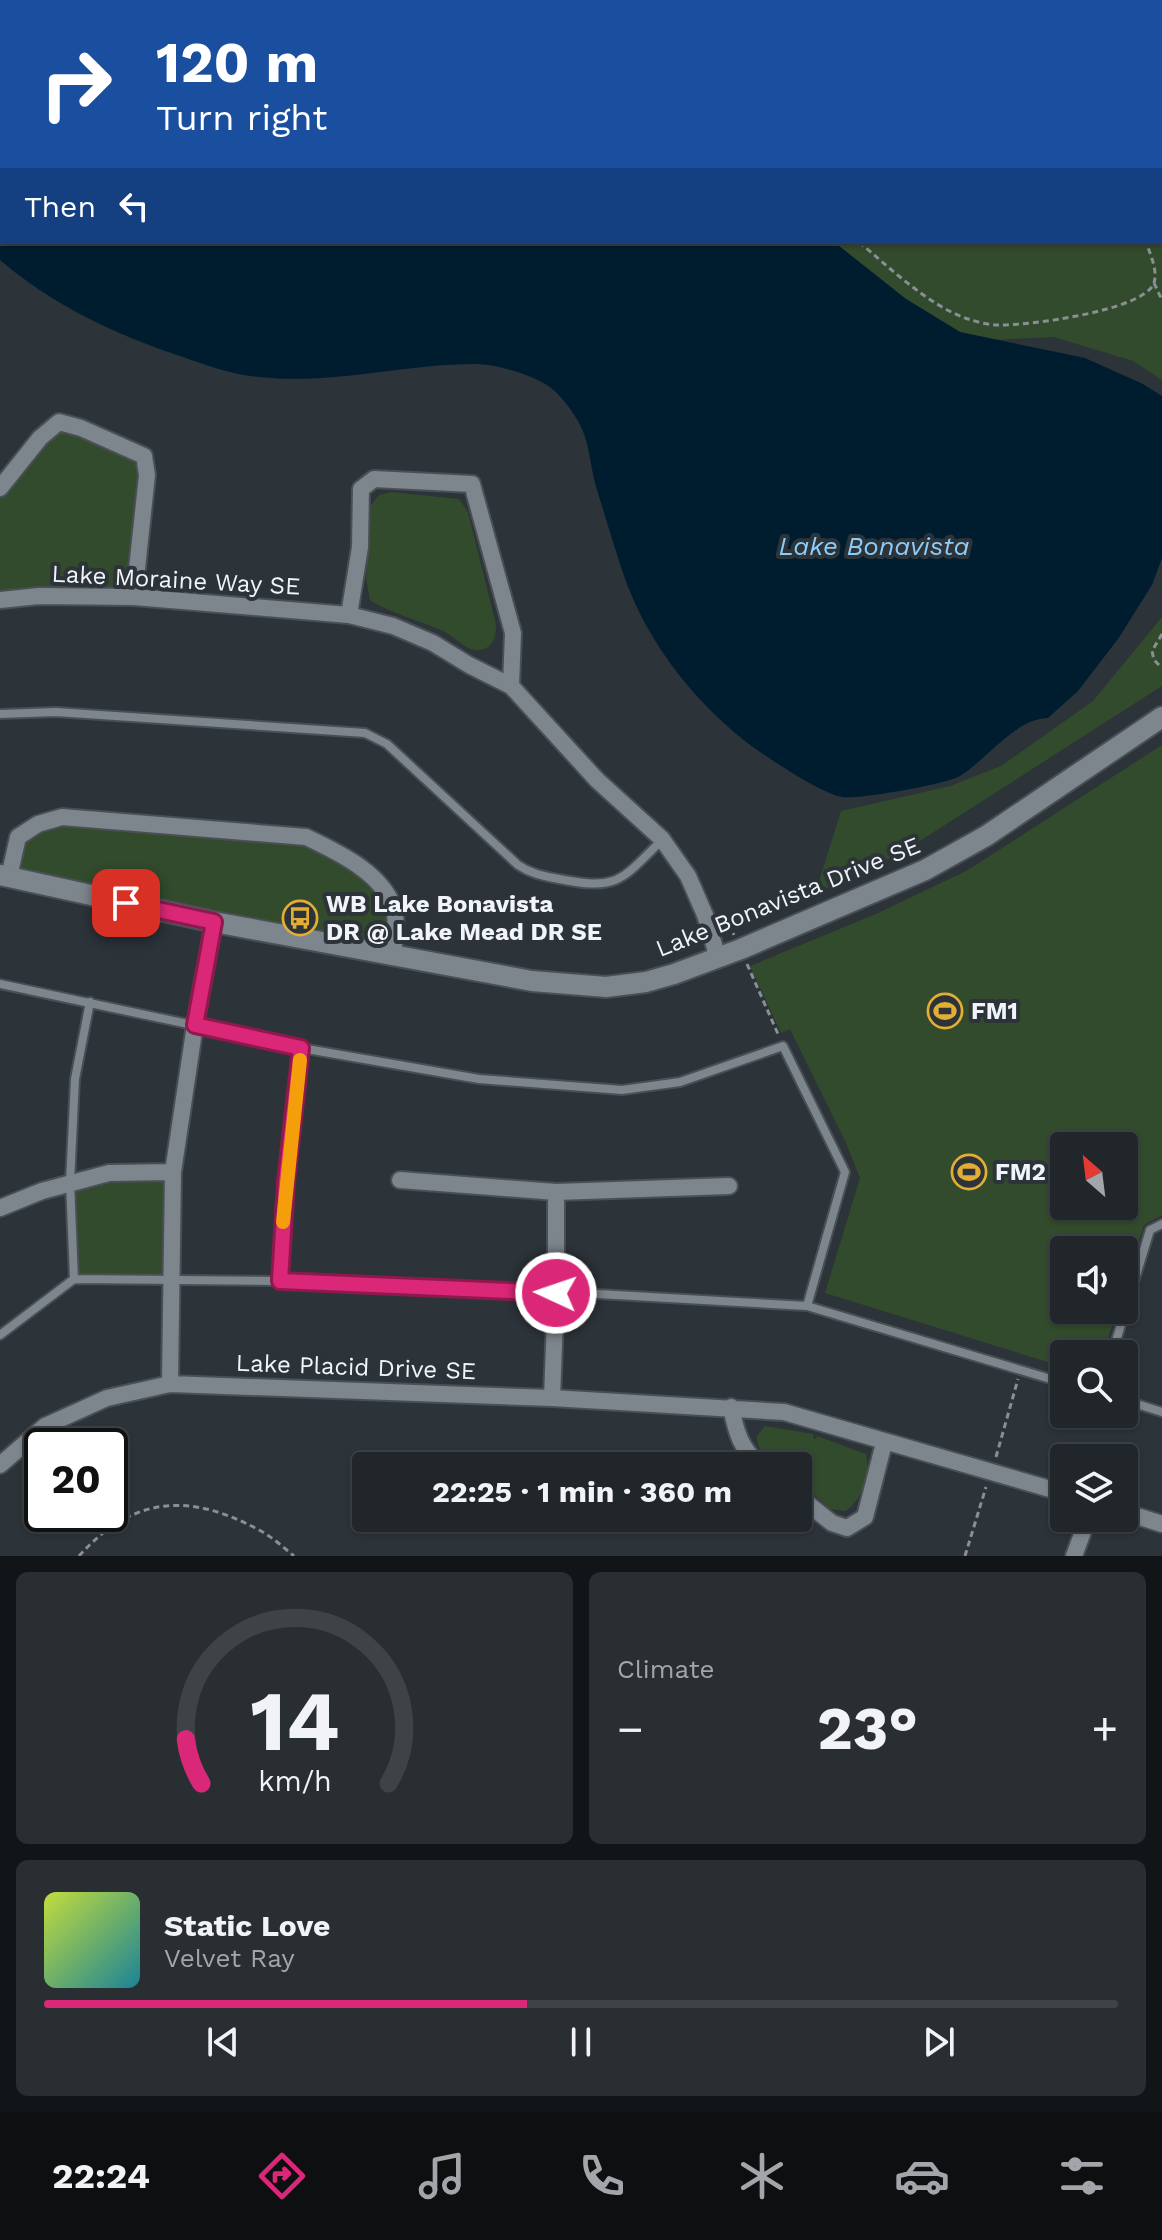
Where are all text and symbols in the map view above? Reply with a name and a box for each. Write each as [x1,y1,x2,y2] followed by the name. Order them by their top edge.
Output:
[156,30,318,96] text: 120 m
[24,32,128,136] icon: right
[156,97,327,139] text: Turn right
[112,184,156,228] icon: left
[24,189,96,224] text: Then
[779,531,969,561] water label: Lake Bonavista
[51,559,301,601] street label: Lake Moraine Way SE
[652,831,924,963] street label: Lake Bonavista Drive SE
[92,869,160,937] pin
[104,881,148,925] icon: arrive
[326,890,602,946] place label: WB Lake Bonavista DR @ Lake Mead DR SE
[281,899,319,937] bus stop icon: WB Lake Bonavista DR @ Lake Mead DR SE
[926,992,964,1030] sports icon: FM1
[971,997,1018,1025] place label: FM1
[1050,1132,1138,1220] north arrow
[1050,1132,1138,1532] map controls
[950,1153,988,1191] sports icon: FM2
[995,1158,1046,1186] place label: FM2
[1050,1236,1138,1324] button: sound
[514,1251,598,1335] position arrow
[1050,1340,1138,1428] button: search
[235,1349,477,1385] street label: Lake Placid Drive SE
[24,1428,128,1532] speed limit sign: 20
[1050,1444,1138,1532] button: layers
[432,1474,732,1509] text: 22:25 · 1 min · 360 m
[617,1654,715,1684] text: Climate
[250,1673,339,1770] text: 14
[817,1693,918,1764] text: 23°
[617,1703,644,1755] text: −
[1091,1703,1118,1755] text: +
[258,1764,331,1798] text: km/h
[164,1908,330,1943] text: Static Love
[164,1943,295,1973] text: Velvet Ray
[201,2020,245,2064] icon: previous
[559,2020,603,2064] icon: pause
[917,2020,961,2064] icon: next
[254,2148,310,2204] icon: directions
[414,2148,470,2204] icon: music
[574,2148,630,2204] icon: phone
[734,2148,790,2204] icon: climate
[894,2148,950,2204] icon: car
[1054,2148,1110,2204] icon: filters
[52,2155,150,2197] text: 22:24

